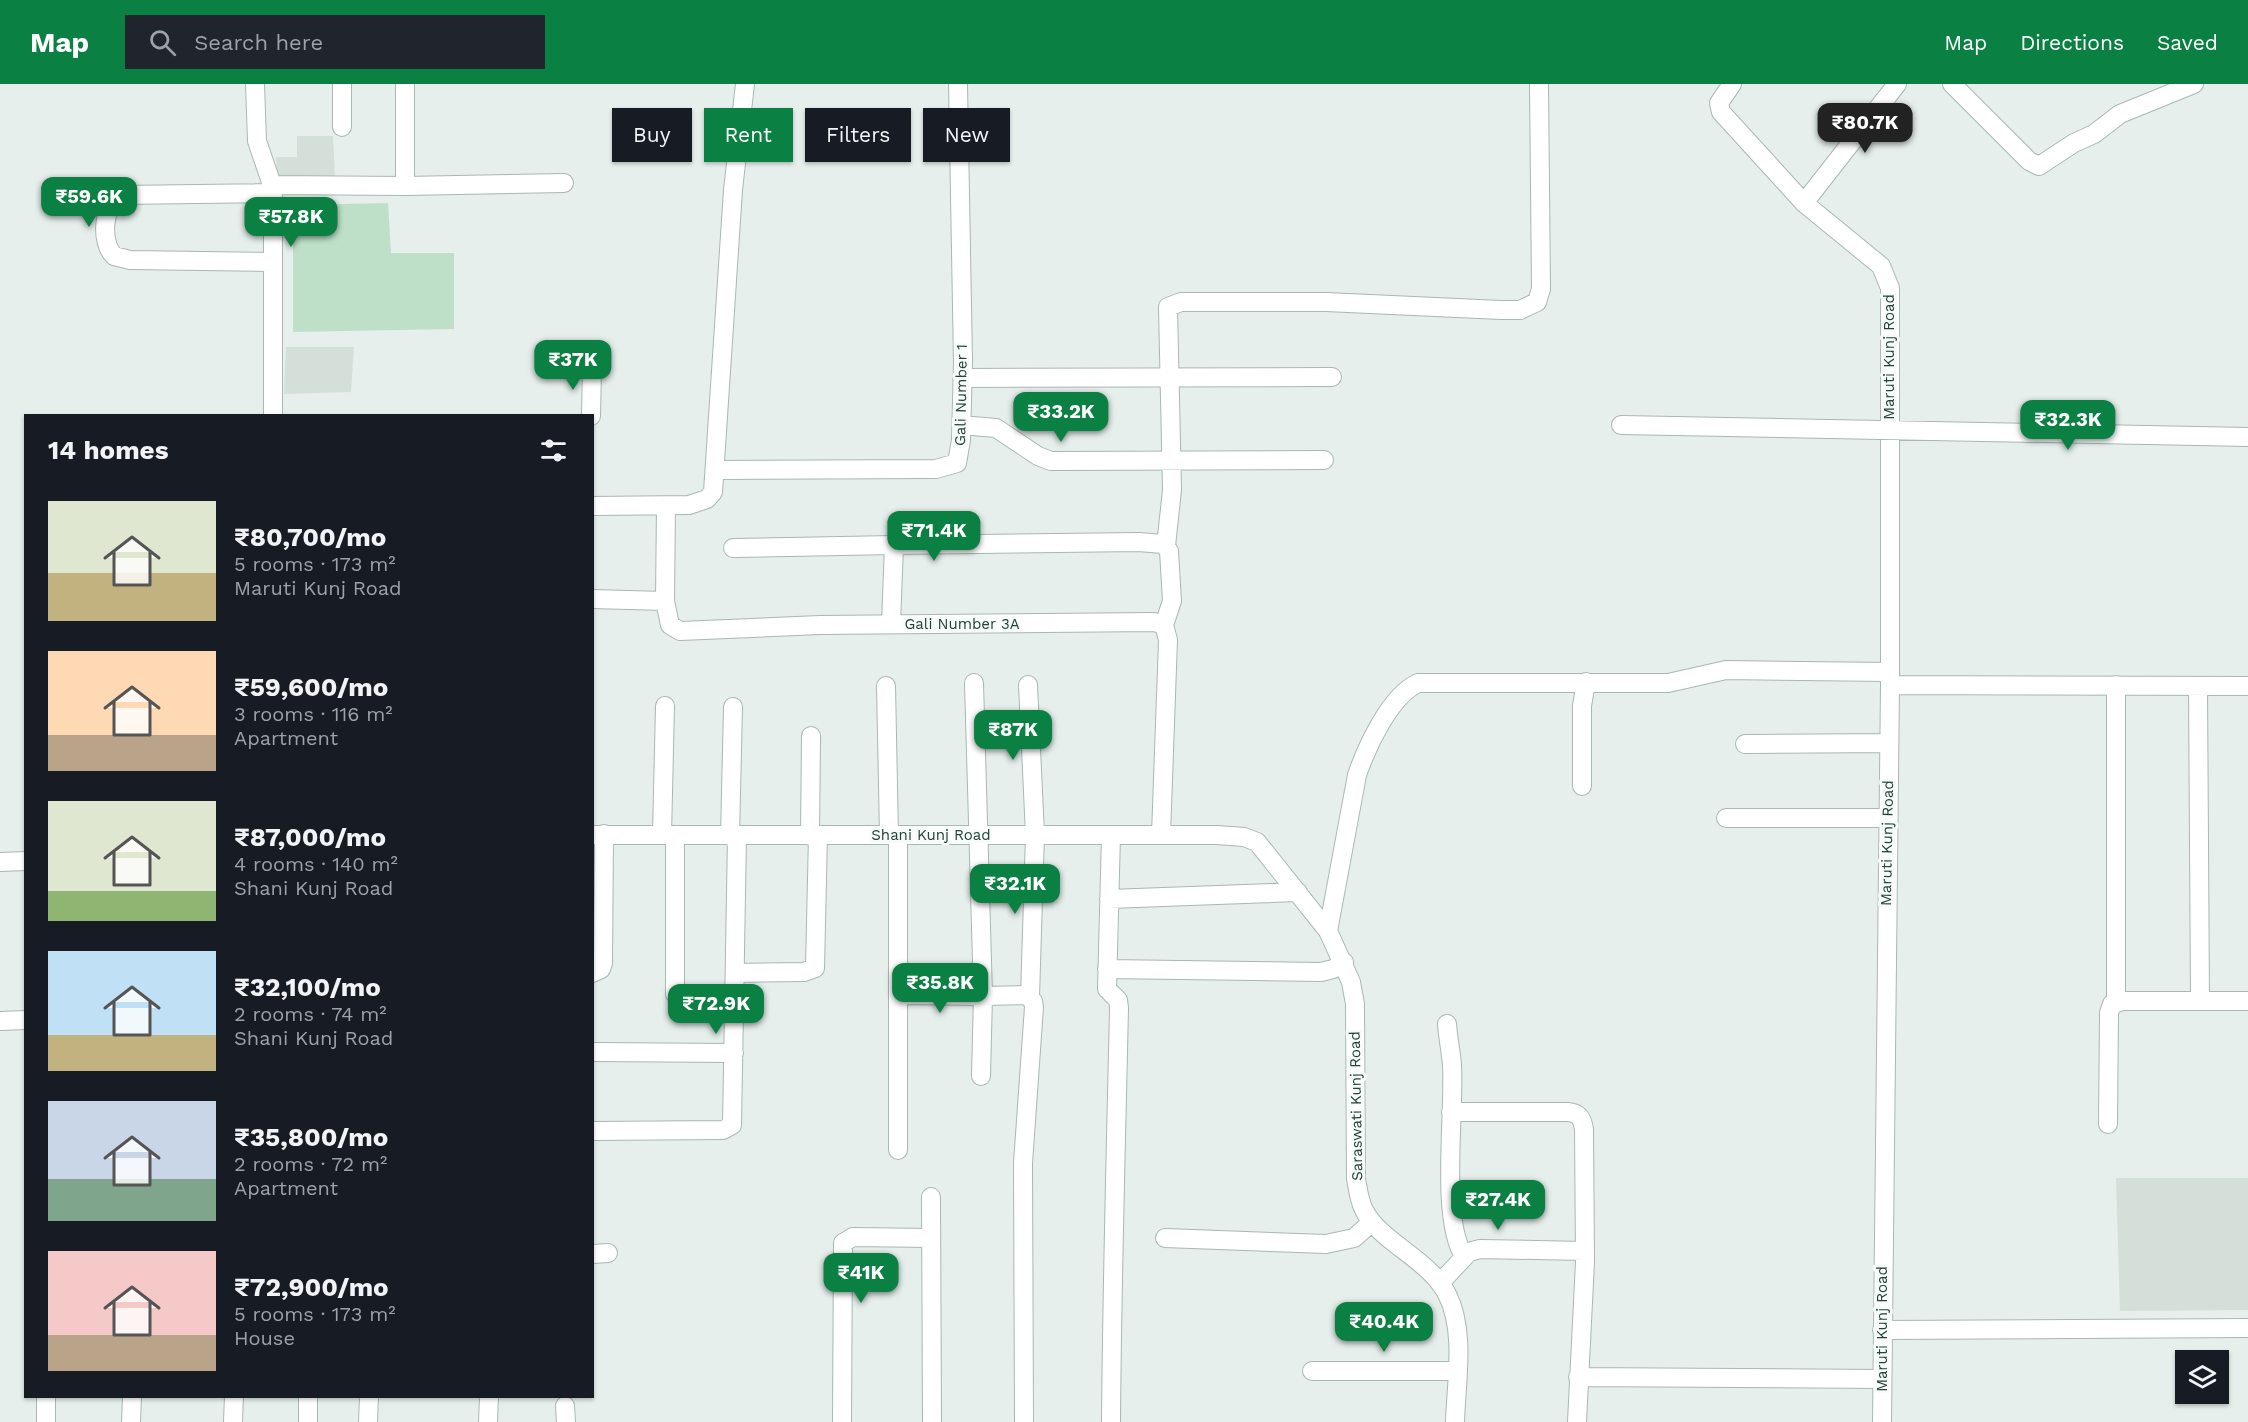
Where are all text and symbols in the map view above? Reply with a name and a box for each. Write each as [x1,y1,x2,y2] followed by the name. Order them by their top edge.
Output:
[125,15,545,69] search box
[30,26,89,59] text: Map
[146,26,179,59] icon: search
[194,30,323,55] text: Search here
[1944,30,1987,55] text: Map
[2020,30,2124,55] text: Directions
[2157,30,2218,55] text: Saved
[1816,103,1914,154] pin: ₹80.7K
[612,108,692,162] chip: Buy
[704,108,793,162] chip: Rent
[805,108,911,162] chip: Filters
[923,108,1010,162] chip: New
[1832,110,1898,134] text: ₹80.7K
[40,177,138,228] pin: ₹59.6K
[55,184,123,208] text: ₹59.6K
[242,197,340,248] pin: ₹57.8K
[258,204,324,228] text: ₹57.8K
[1880,294,1898,420] street label: Maruti Kunj Road
[537,340,609,391] pin: ₹37K
[951,344,971,446] street label: Gali Number 1
[548,347,598,371] text: ₹37K
[1012,392,1110,443] pin: ₹33.2K
[1027,399,1095,423] text: ₹33.2K
[2019,400,2117,451] pin: ₹32.3K
[2034,407,2102,431] text: ₹32.3K
[537,434,570,467] icon: filters
[48,435,169,465] text: 14 homes
[885,511,983,562] pin: ₹71.4K
[901,518,967,542] text: ₹71.4K
[234,522,386,552] text: ₹80,700/mo
[96,525,168,597] icon: home
[234,552,396,576] text: 5 rooms · 173 m²
[234,576,402,600] text: Maruti Kunj Road
[904,615,1020,633] street label: Gali Number 3A
[234,672,388,702] text: ₹59,600/mo
[96,675,168,747] icon: home
[234,702,393,726] text: 3 rooms · 116 m²
[977,710,1049,761] pin: ₹87K
[988,717,1038,741] text: ₹87K
[234,726,338,750] text: Apartment
[1877,780,1897,906] street label: Maruti Kunj Road
[234,822,386,852] text: ₹87,000/mo
[96,825,168,897] icon: home
[871,826,991,844] street label: Shani Kunj Road
[234,852,398,876] text: 4 rooms · 140 m²
[966,864,1064,915] pin: ₹32.1K
[984,871,1046,895] text: ₹32.1K
[234,876,393,900] text: Shani Kunj Road
[891,963,989,1014] pin: ₹35.8K
[906,970,974,994] text: ₹35.8K
[234,972,381,1002] text: ₹32,100/mo
[96,975,168,1047] icon: home
[667,984,765,1035] pin: ₹72.9K
[682,991,750,1015] text: ₹72.9K
[234,1002,387,1026] text: 2 rooms · 74 m²
[234,1026,393,1050] text: Shani Kunj Road
[1346,1031,1366,1181] street label: Saraswati Kunj Road
[234,1122,388,1152] text: ₹35,800/mo
[96,1125,168,1197] icon: home
[234,1152,387,1176] text: 2 rooms · 72 m²
[234,1176,338,1200] text: Apartment
[1449,1180,1547,1231] pin: ₹27.4K
[1465,1187,1531,1211] text: ₹27.4K
[825,1253,897,1304] pin: ₹41K
[838,1260,884,1284] text: ₹41K
[1873,1266,1891,1392] street label: Maruti Kunj Road
[234,1272,389,1302] text: ₹72,900/mo
[96,1275,168,1347] icon: home
[234,1302,396,1326] text: 5 rooms · 173 m²
[1335,1302,1433,1353] pin: ₹40.4K
[1349,1309,1419,1333] text: ₹40.4K
[234,1326,295,1350] text: House
[2175,1350,2229,1404] map controls
[2175,1350,2229,1404] button: layers

